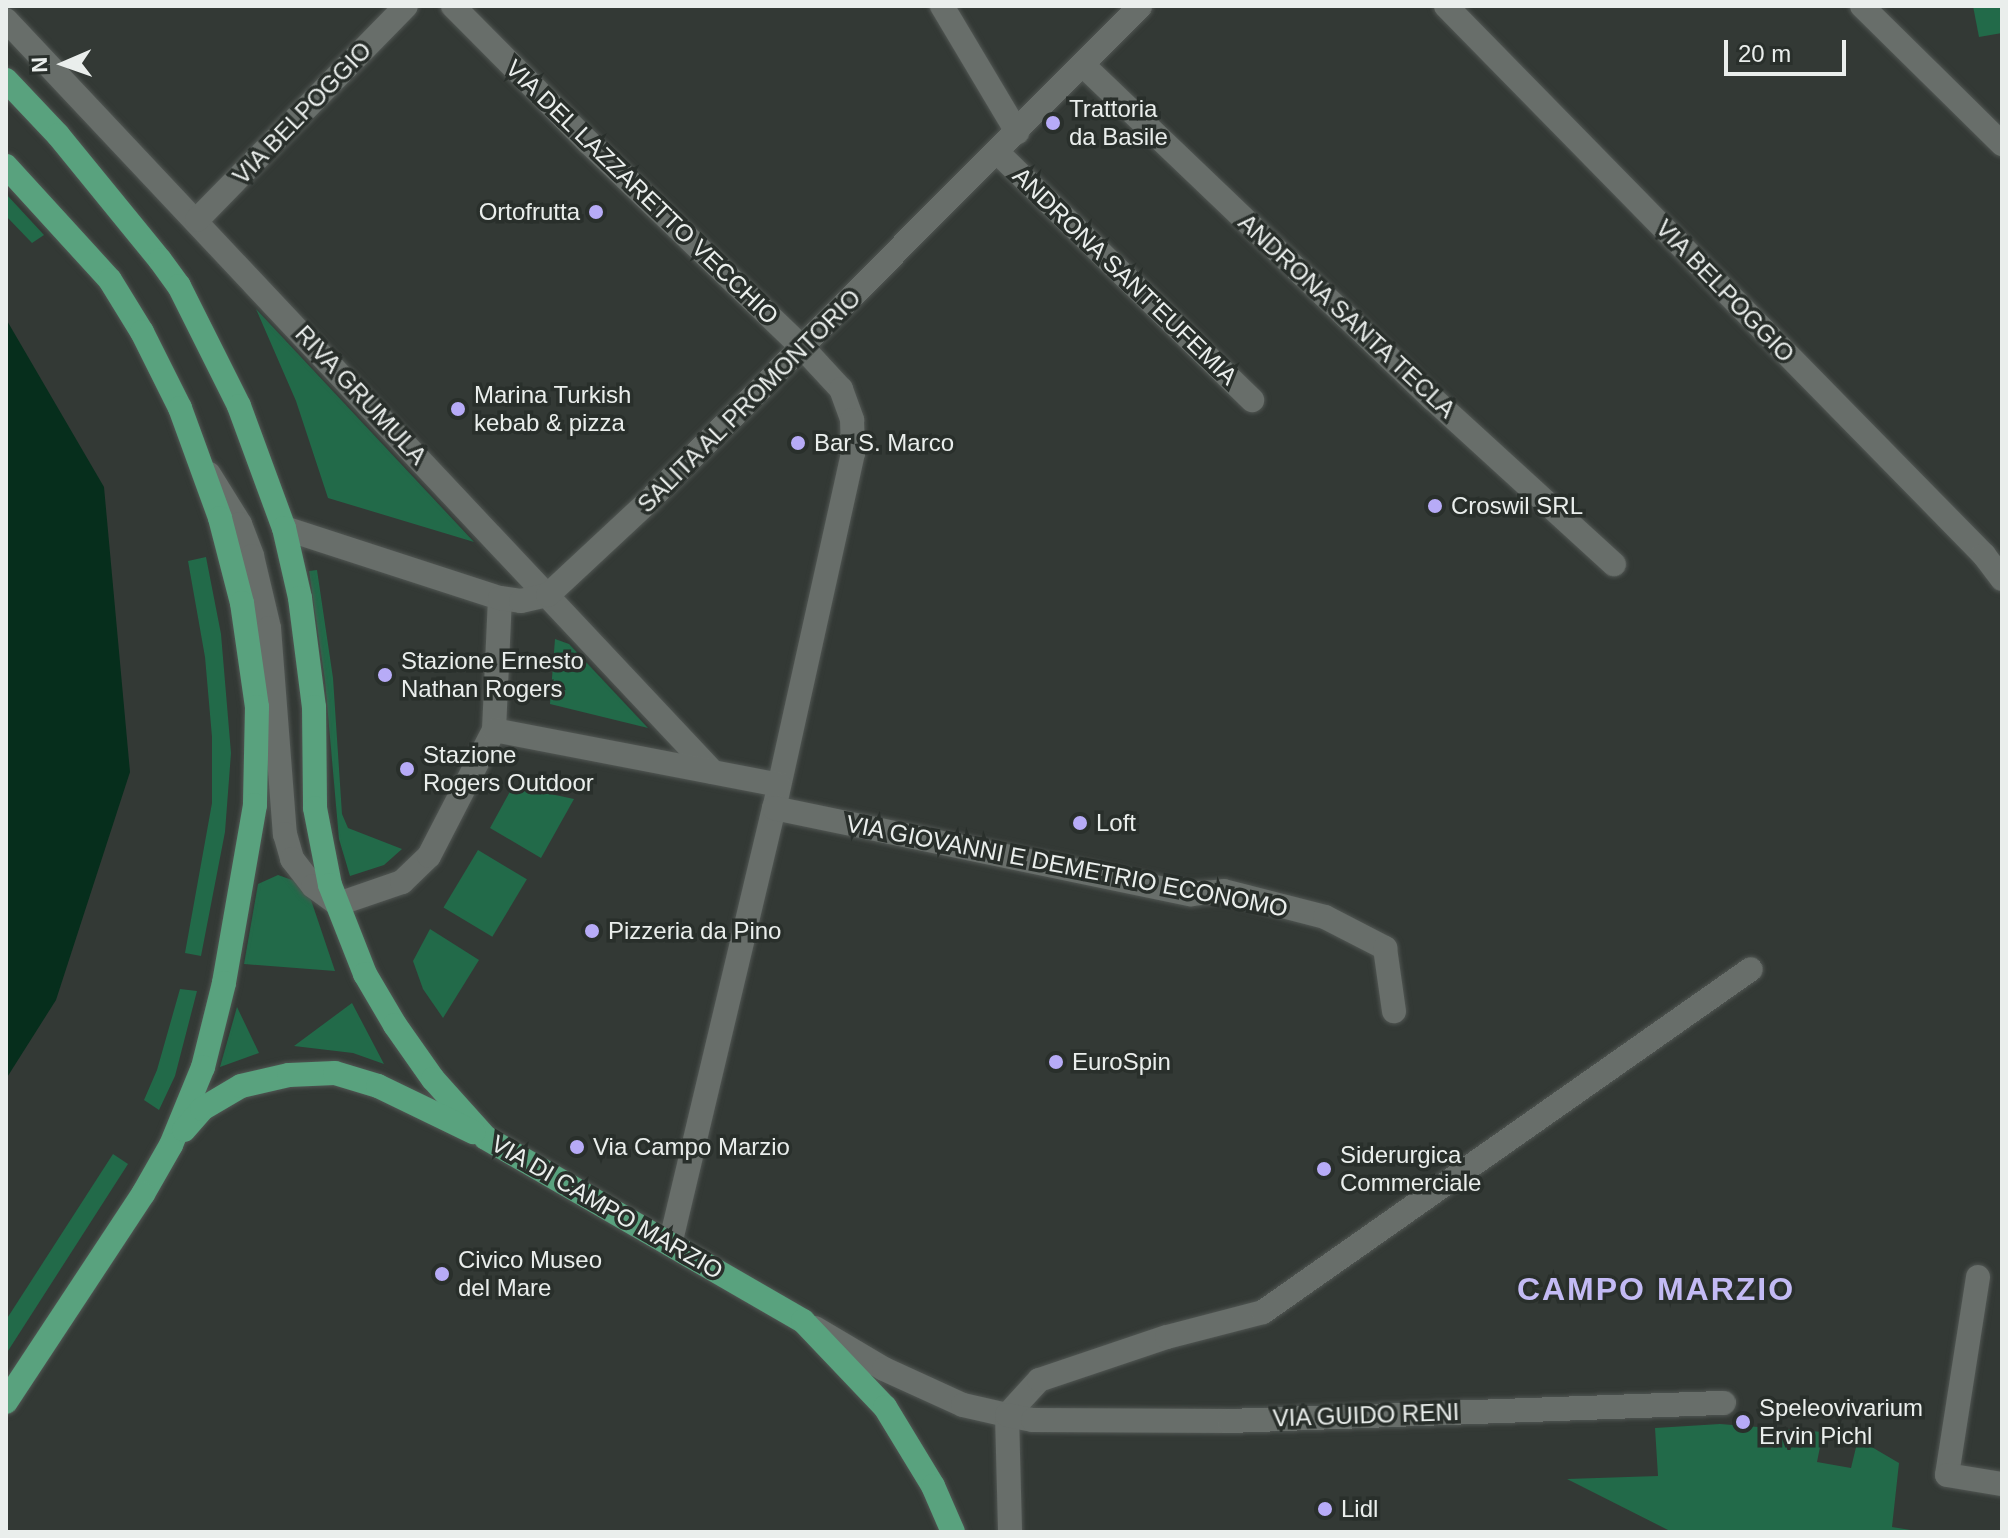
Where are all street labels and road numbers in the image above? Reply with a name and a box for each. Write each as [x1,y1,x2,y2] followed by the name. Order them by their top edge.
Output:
[226,35,378,191] street label: VIA BELPOGGIO
[499,53,785,331] street label: VIA DEL LAZZARETTO VECCHIO
[1006,161,1244,391] street label: ANDRONA SANT'EUFEMIA
[1232,207,1462,425] street label: ANDRONA SANTA TECLA
[1649,213,1801,369] street label: VIA BELPOGGIO
[630,282,868,520] street label: SALITA AL PROMONTORIO
[289,319,433,471] street label: RIVA GRUMULA
[843,809,1291,923] street label: VIA GIOVANNI E DEMETRIO ECONOMO
[485,1129,729,1285] street label: VIA DI CAMPO MARZIO
[1272,1397,1460,1433] street label: VIA GUIDO RENI

